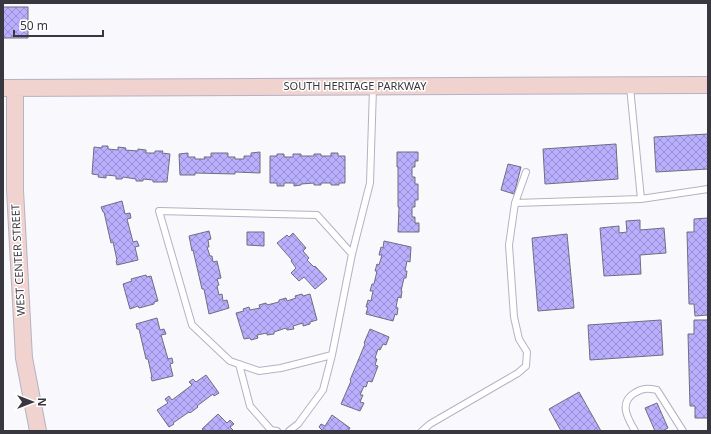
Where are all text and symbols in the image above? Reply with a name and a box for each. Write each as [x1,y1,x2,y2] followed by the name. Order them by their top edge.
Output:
[14,12,103,38] scale bar
[20,17,48,34] text: 50 m
[284,78,427,93] street label: SOUTH HERITAGE PARKWAY
[7,204,28,316] street label: WEST CENTER STREET
[12,382,52,422] north arrow
[35,398,50,406] text: N

